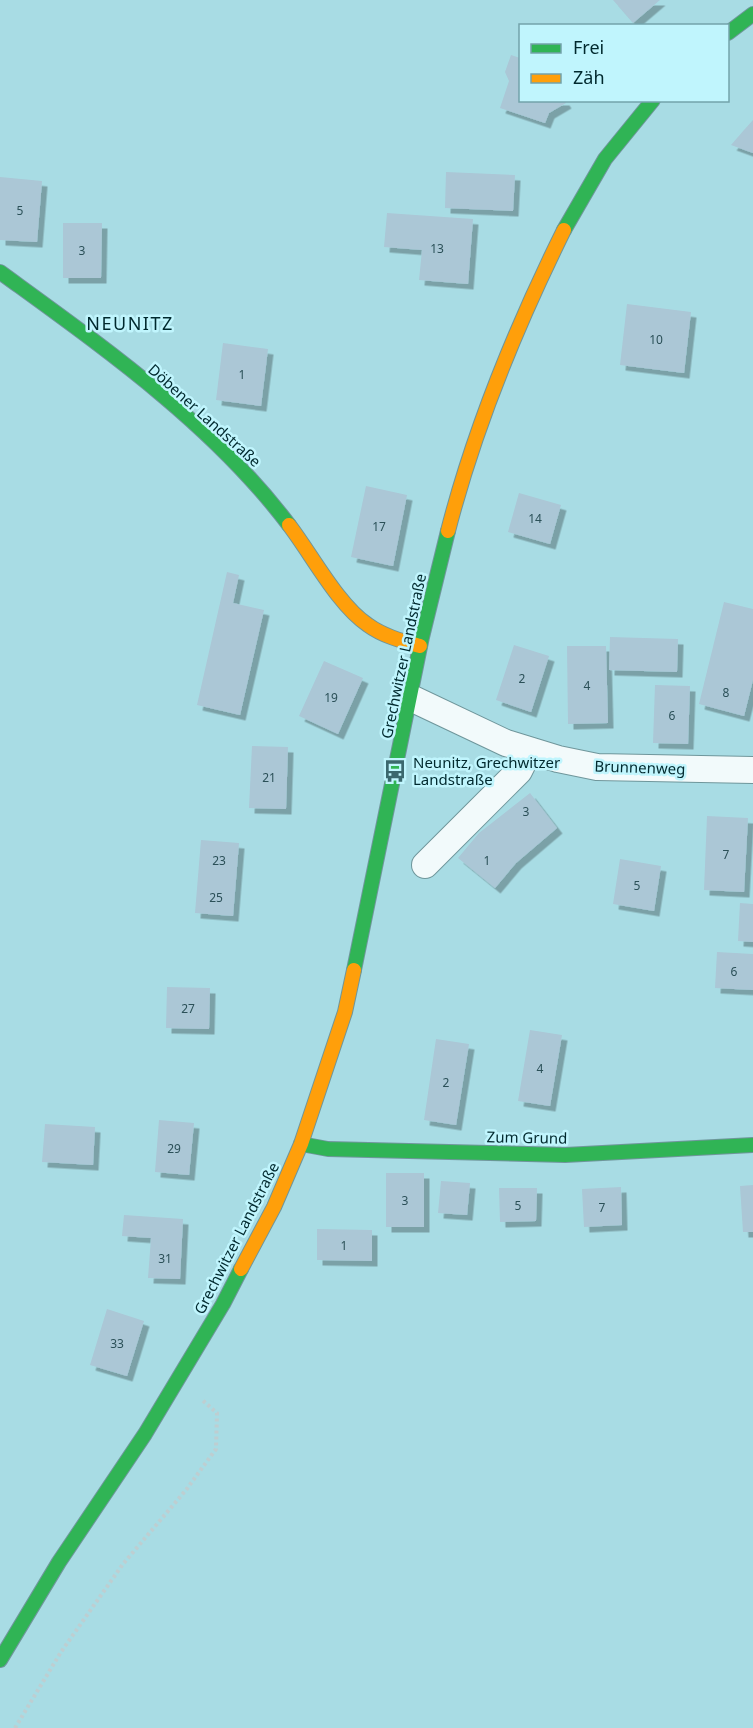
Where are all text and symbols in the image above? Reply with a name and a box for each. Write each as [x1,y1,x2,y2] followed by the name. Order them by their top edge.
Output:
[519,24,729,102] legend
[573,35,604,59] text: Frei
[573,65,605,89] text: Zäh
[17,202,24,219] house number: 5
[430,240,444,257] house number: 13
[79,242,86,259] house number: 3
[86,311,174,335] district label: NEUNITZ
[649,331,663,348] house number: 10
[144,359,266,471] street label: Döbener Landstraße
[239,366,245,383] house number: 1
[528,510,542,527] house number: 14
[372,518,386,535] house number: 17
[376,572,430,740] street label: Grechwitzer Landstraße
[519,670,526,687] house number: 2
[584,677,591,694] house number: 4
[723,684,730,701] house number: 8
[324,689,338,706] house number: 19
[669,707,676,724] house number: 6
[413,752,560,789] place label: Neunitz, Grechwitzer Landstraße
[594,755,686,779] street label: Brunnenweg
[382,758,408,784] bus stop icon: Neunitz, Grechwitzer Landstraße
[262,769,276,786] house number: 21
[523,803,530,820] house number: 3
[723,846,730,863] house number: 7
[212,852,226,869] house number: 23
[484,852,490,869] house number: 1
[634,877,641,894] house number: 5
[209,889,223,906] house number: 25
[731,963,738,980] house number: 6
[181,1000,195,1017] house number: 27
[537,1060,544,1077] house number: 4
[443,1074,450,1091] house number: 2
[487,1126,567,1148] street label: Zum Grund
[167,1140,181,1157] house number: 29
[189,1159,283,1317] street label: Grechwitzer Landstraße
[402,1192,409,1209] house number: 3
[515,1197,522,1214] house number: 5
[599,1199,606,1216] house number: 7
[341,1237,347,1254] house number: 1
[158,1250,172,1267] house number: 31
[110,1335,124,1352] house number: 33

